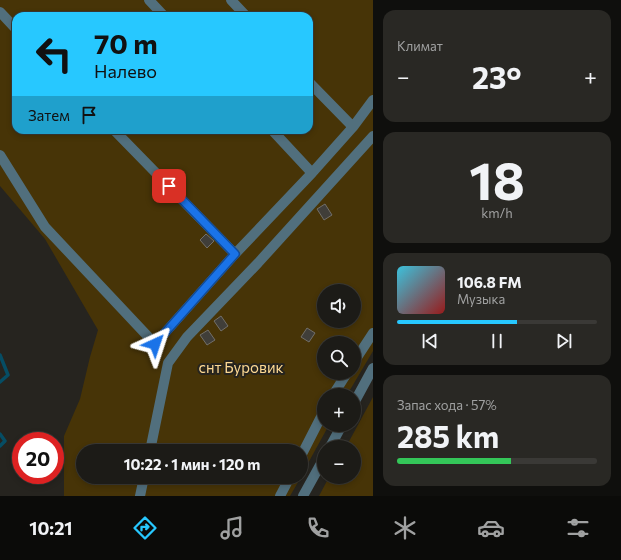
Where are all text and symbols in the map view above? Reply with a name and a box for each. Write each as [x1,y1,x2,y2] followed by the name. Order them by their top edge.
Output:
[94,26,158,60] text: 70 m
[28,28,80,80] icon: left
[397,38,443,54] text: Климат
[472,58,522,95] text: 23°
[94,60,157,82] text: Налево
[397,63,410,90] text: −
[584,63,597,90] text: +
[78,104,100,126] icon: arrive
[28,106,70,124] text: Затем
[469,147,525,211] text: 18
[152,169,186,203] pin
[158,175,180,197] icon: arrive
[481,205,513,221] text: km/h
[457,273,522,291] text: 106.8 FM
[317,284,361,484] map controls
[317,284,361,328] button: sound
[457,291,505,307] text: Музыка
[134,323,176,365] position arrow
[419,330,441,352] icon: previous
[486,330,508,352] icon: pause
[553,330,575,352] icon: next
[317,336,361,380] button: search
[198,358,284,376] park label: снт Буровик
[317,388,361,432] button: +
[397,397,497,413] text: Запас хода · 57%
[397,417,499,454] text: 285 km
[12,432,64,484] speed limit sign: 20
[317,440,361,484] button: −
[124,455,260,473] text: 10:22 · 1 мин · 120 m
[131,514,159,542] icon: directions
[218,514,246,542] icon: music
[304,514,332,542] icon: phone
[391,514,419,542] icon: climate
[477,514,505,542] icon: car
[564,514,592,542] icon: filters
[29,517,73,539] text: 10:21

